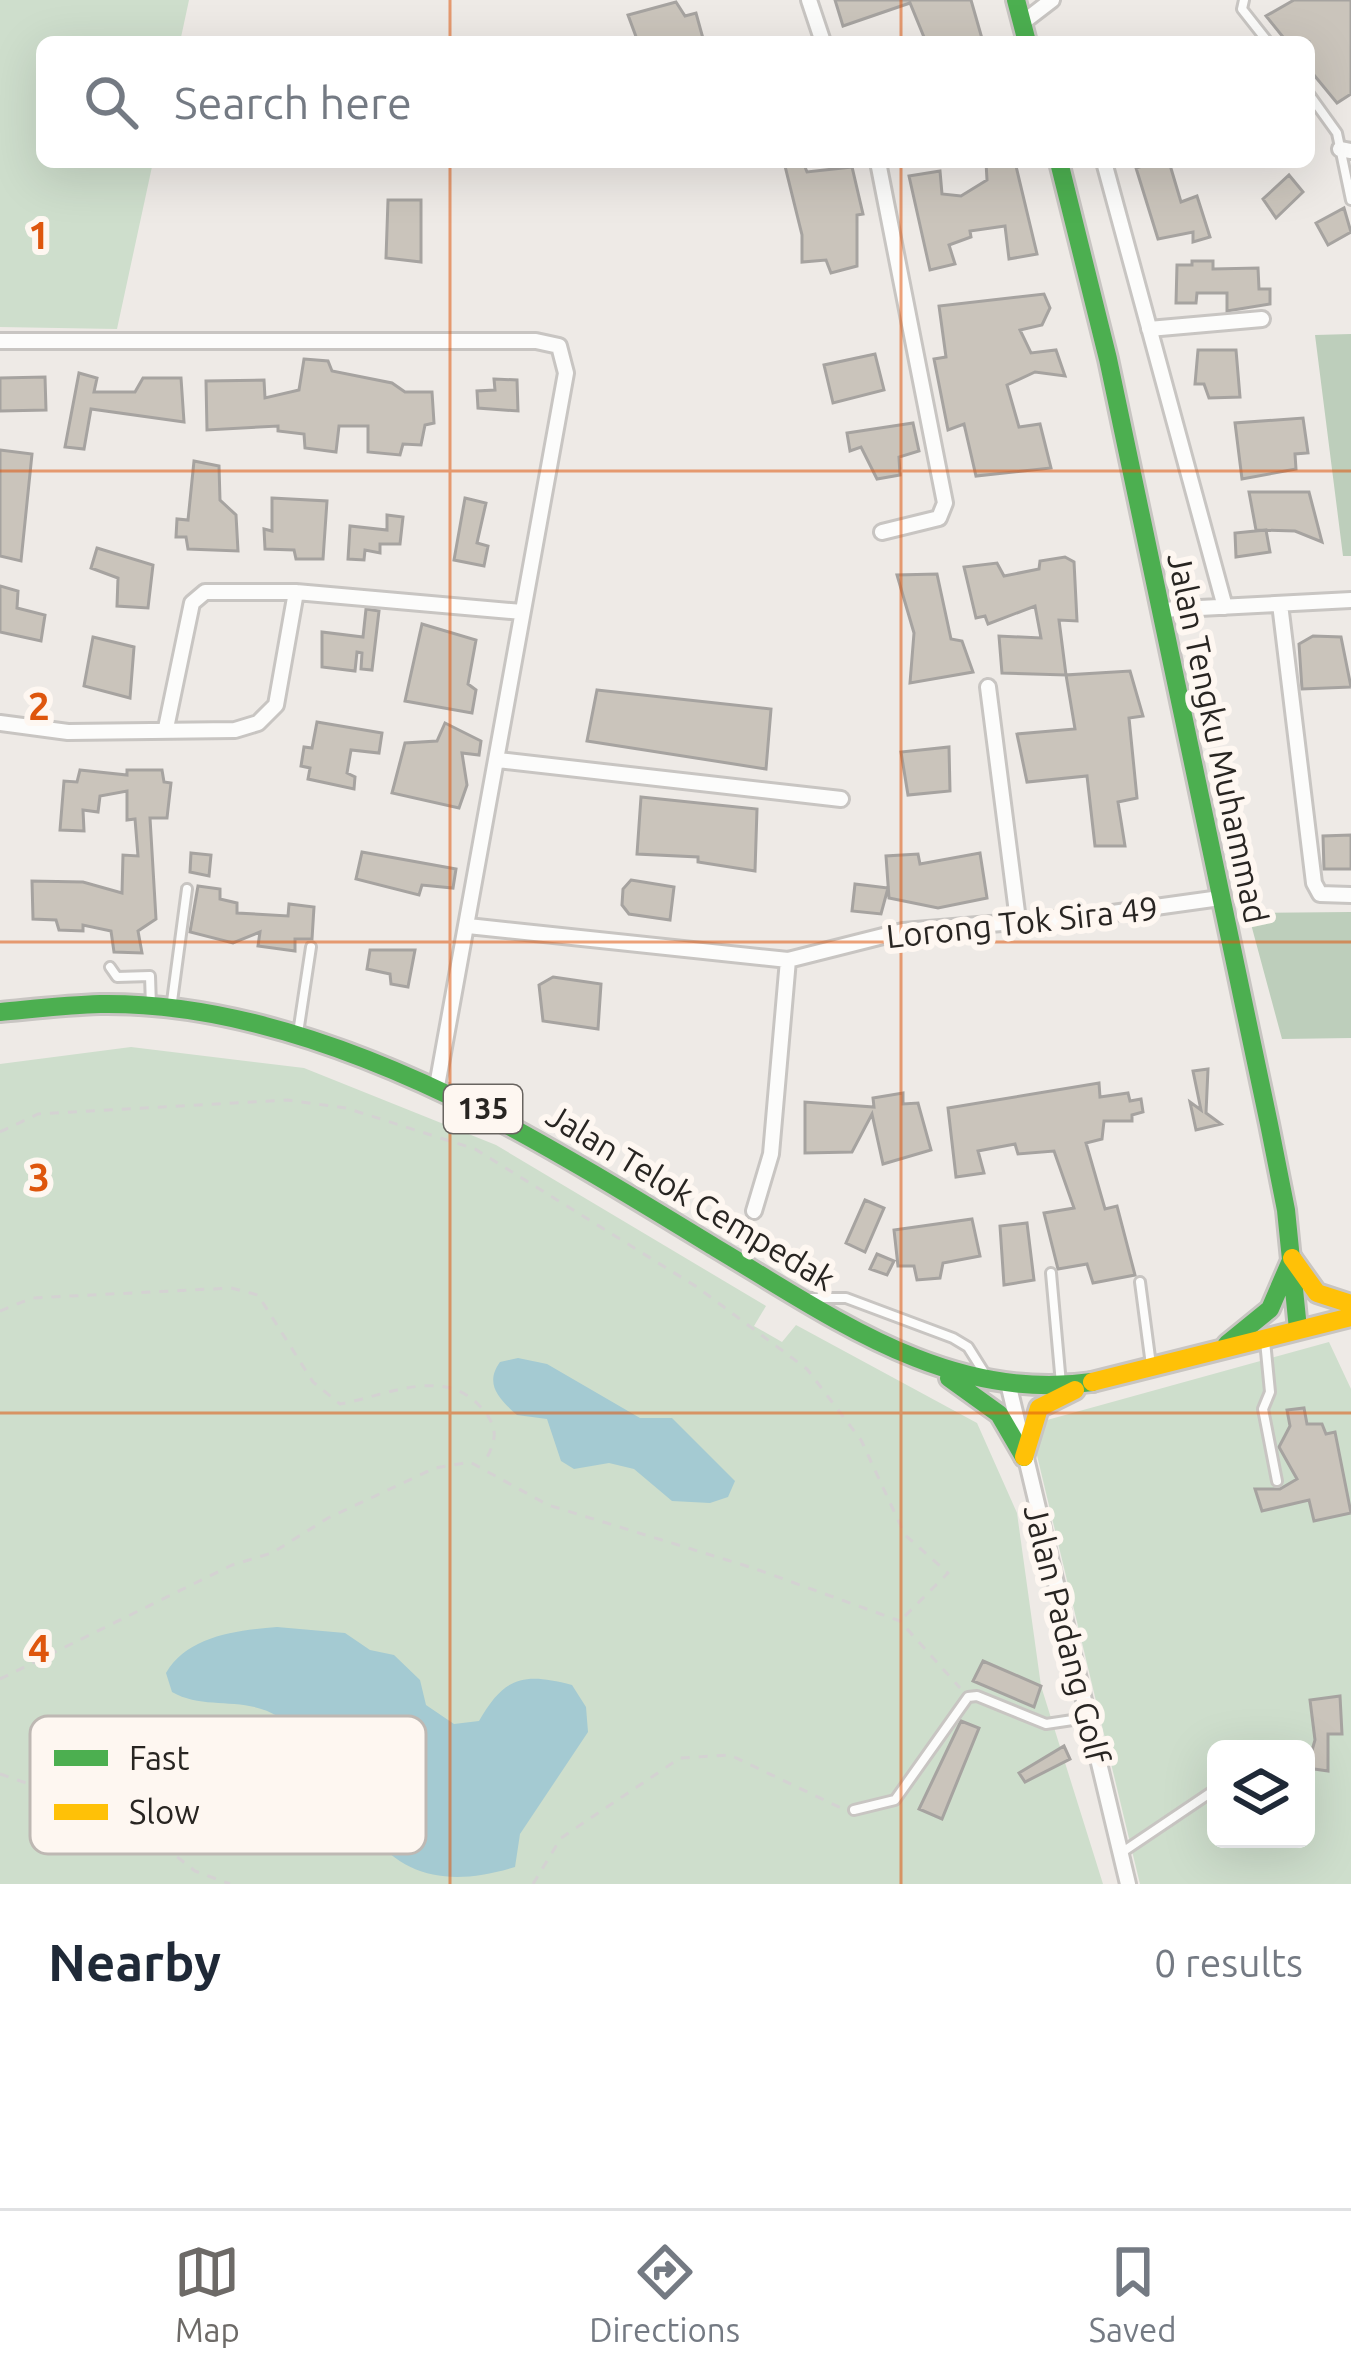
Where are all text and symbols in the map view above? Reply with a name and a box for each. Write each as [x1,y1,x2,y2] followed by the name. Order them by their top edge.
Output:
[36,36,1315,168] search box
[78,69,144,135] icon: search
[174,77,412,128] text: Search here
[28,213,50,256] text: 1
[1161,549,1276,926] street label: Jalan Tengku Muhammad
[28,684,50,727] text: 2
[884,889,1160,954] street label: Lorong Tok Sira 49
[444,1085,522,1133] road number: 135
[540,1096,842,1298] street label: Jalan Telok Cempedak
[28,1155,50,1198] text: 3
[1017,1500,1118,1768] street label: Jalan Padang Golf
[28,1626,50,1669] text: 4
[30,1716,426,1854] legend
[129,1739,189,1776] text: Fast
[1207,1740,1315,1848] map controls
[1207,1740,1315,1848] button: layers
[129,1793,200,1830] text: Slow
[48,1933,221,1991] text: Nearby
[1154,1941,1303,1984] text: 0 results
[174,2239,240,2348] tab: Map
[589,2239,740,2348] tab: Directions
[1089,2239,1177,2348] tab: Saved

